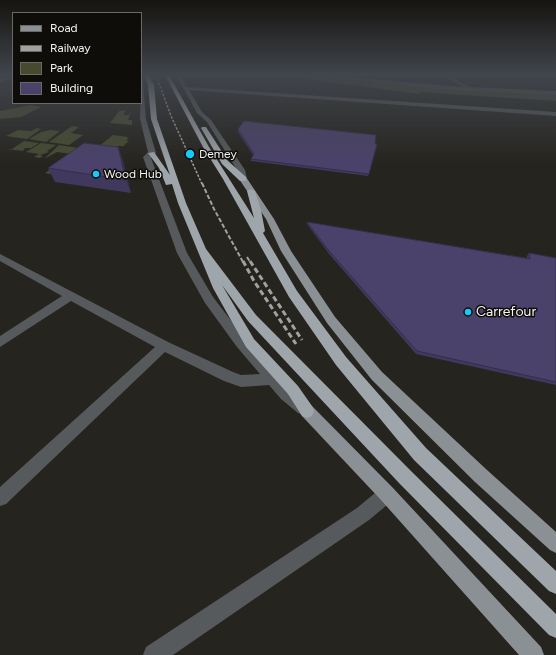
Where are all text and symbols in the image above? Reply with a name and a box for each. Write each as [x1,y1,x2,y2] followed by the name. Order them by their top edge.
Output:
[12,12,142,104] legend
[50,21,78,35] text: Road
[50,41,91,55] text: Railway
[50,61,73,75] text: Park
[50,81,93,95] text: Building
[199,147,237,161] place label: Demey
[184,148,196,160] marker: Demey
[104,167,162,181] place label: Wood Hub
[91,169,101,179] marker: Wood Hub
[476,304,536,320] place label: Carrefour
[463,307,473,317] marker: Carrefour

